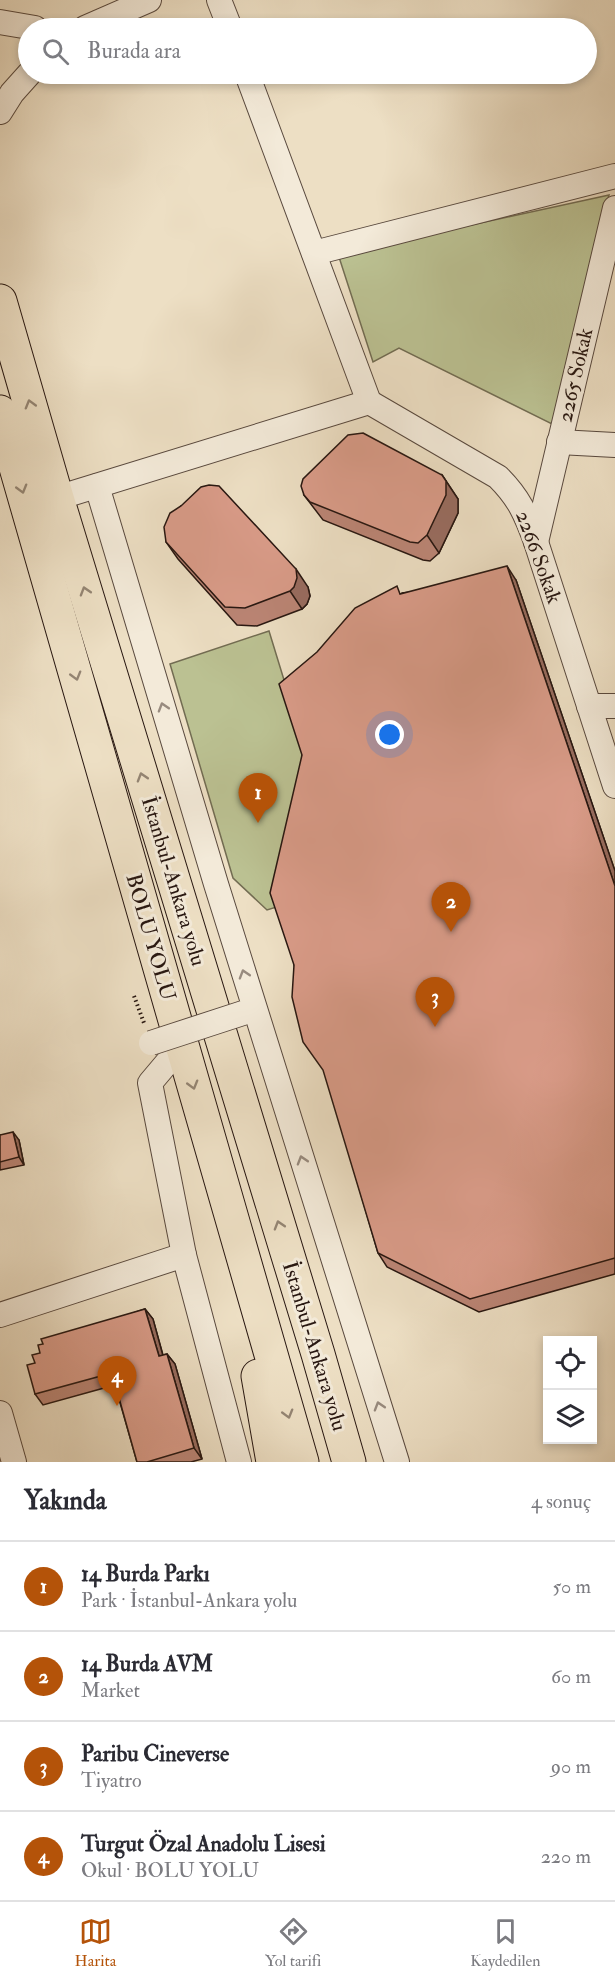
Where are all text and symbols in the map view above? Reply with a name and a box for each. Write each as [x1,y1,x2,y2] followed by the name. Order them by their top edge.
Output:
[18,18,597,84] search box
[39,35,72,68] icon: search
[87,37,181,65] text: Burada ara
[552,325,599,425] street label: 2265 Sokak
[25,399,37,410] one-way arrow
[15,483,27,493] one-way arrow
[509,507,568,607] street label: 2266 Sokak
[80,586,92,596] one-way arrow
[69,670,81,681] one-way arrow
[158,702,170,713] one-way arrow
[375,720,404,749] your location
[137,772,149,783] one-way arrow
[238,774,278,823] pin: 1
[135,793,212,969] street label: İstanbul-Ankara yolu
[120,871,182,1004] street label: BOLU YOLU
[432,882,470,932] pin: 2
[238,969,251,980] one-way arrow
[416,978,454,1027] pin: 3
[186,1080,199,1090] one-way arrow
[296,1155,309,1166] one-way arrow
[274,1220,286,1231] one-way arrow
[276,1258,353,1434] street label: İstanbul-Ankara yolu
[543,1336,597,1444] map controls
[543,1336,597,1390] button: locate
[98,1356,136,1406] pin: 4
[543,1390,597,1444] button: layers
[374,1401,386,1412] one-way arrow
[281,1408,293,1419] one-way arrow
[24,1485,106,1517] text: Yakında
[531,1489,591,1514] text: 4 sonuç
[81,1560,210,1588] text: 14 Burda Parkı
[40,1574,47,1599] text: 1
[552,1574,591,1599] text: 50 m
[81,1588,297,1613] text: Park · İstanbul-Ankara yolu
[81,1650,213,1678] text: 14 Burda AVM
[38,1664,49,1689] text: 2
[551,1664,591,1689] text: 60 m
[81,1678,140,1703] text: Market
[81,1740,229,1768] text: Paribu Cineverse
[40,1754,47,1779] text: 3
[551,1754,591,1779] text: 90 m
[81,1768,142,1793] text: Tiyatro
[81,1830,326,1858] text: Turgut Özal Anadolu Lisesi
[38,1844,49,1869] text: 4
[541,1844,591,1869] text: 220 m
[81,1858,259,1883] text: Okul · BOLU YOLU
[75,1915,116,1971] tab: Harita
[265,1915,321,1971] tab: Yol tarifi
[470,1915,540,1971] tab: Kaydedilen

